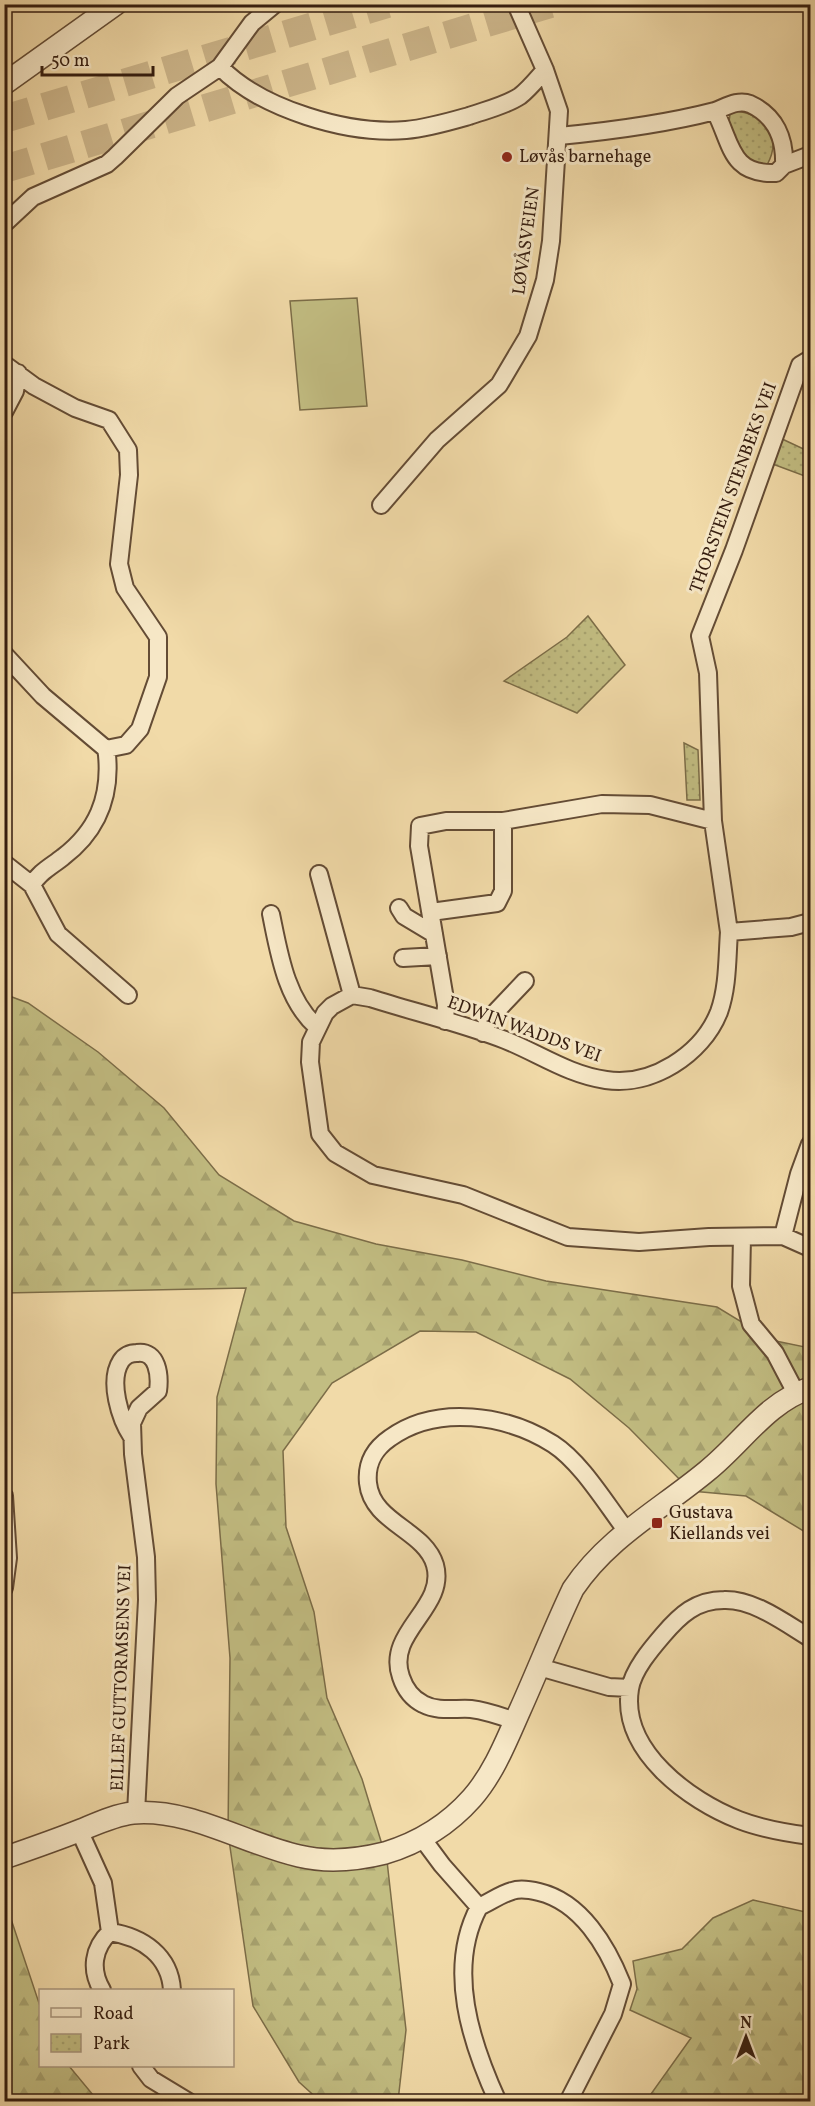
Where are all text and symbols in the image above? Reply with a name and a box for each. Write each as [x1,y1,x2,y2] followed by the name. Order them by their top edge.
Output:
[42,39,153,77] scale bar
[51,49,90,74] text: 50 m
[519,145,651,170] place label: Løvås barnehage
[500,150,514,164] marker: Løvås barnehage
[507,185,547,297] street label: LØVÅSVEIEN
[684,379,784,597] street label: THORSTEIN STENBEKS VEI
[443,990,605,1070] street label: EDWIN WADDS VEI
[669,1501,770,1547] place label: Gustava Kiellands vei
[650,1516,664,1530] marker: Gustava Kiellands vei
[106,1564,138,1792] street label: EILLEF GUTTORMSENS VEI
[39,1989,234,2067] legend
[93,2002,134,2027] text: Road
[716,2007,776,2067] north arrow
[740,2013,752,2035] text: N
[93,2032,130,2057] text: Park

